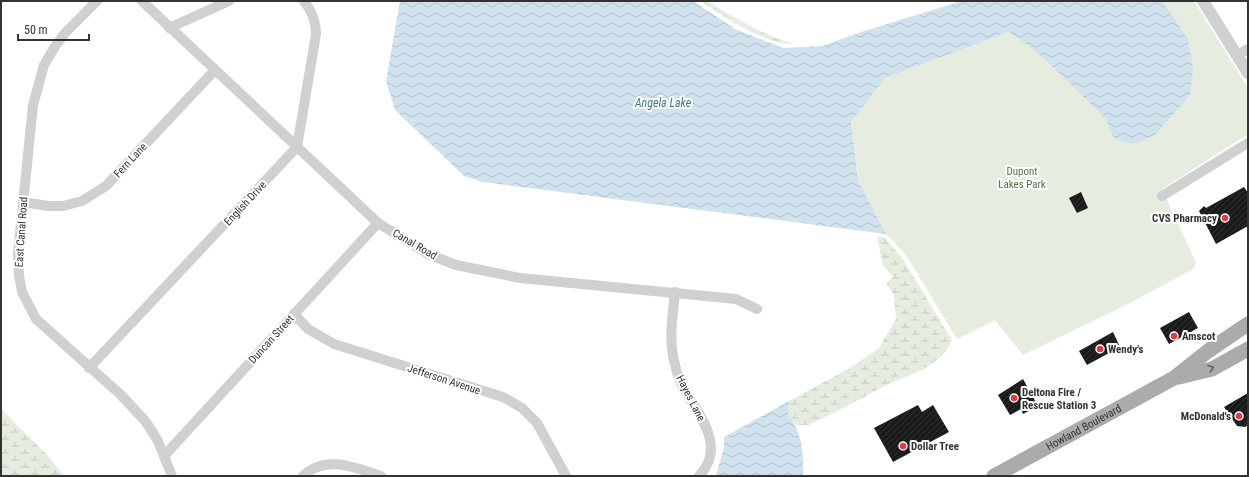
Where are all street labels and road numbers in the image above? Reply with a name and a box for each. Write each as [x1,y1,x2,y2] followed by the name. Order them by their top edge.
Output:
[111,140,150,180] street label: Fern Lane
[221,178,269,228] street label: English Drive
[13,196,30,268] street label: East Canal Road
[390,226,439,262] street label: Canal Road
[246,312,297,366] street label: Duncan Street
[406,362,482,397] street label: Jefferson Avenue
[673,373,708,424] street label: Hayes Lane
[1044,402,1124,453] street label: Howland Boulevard

